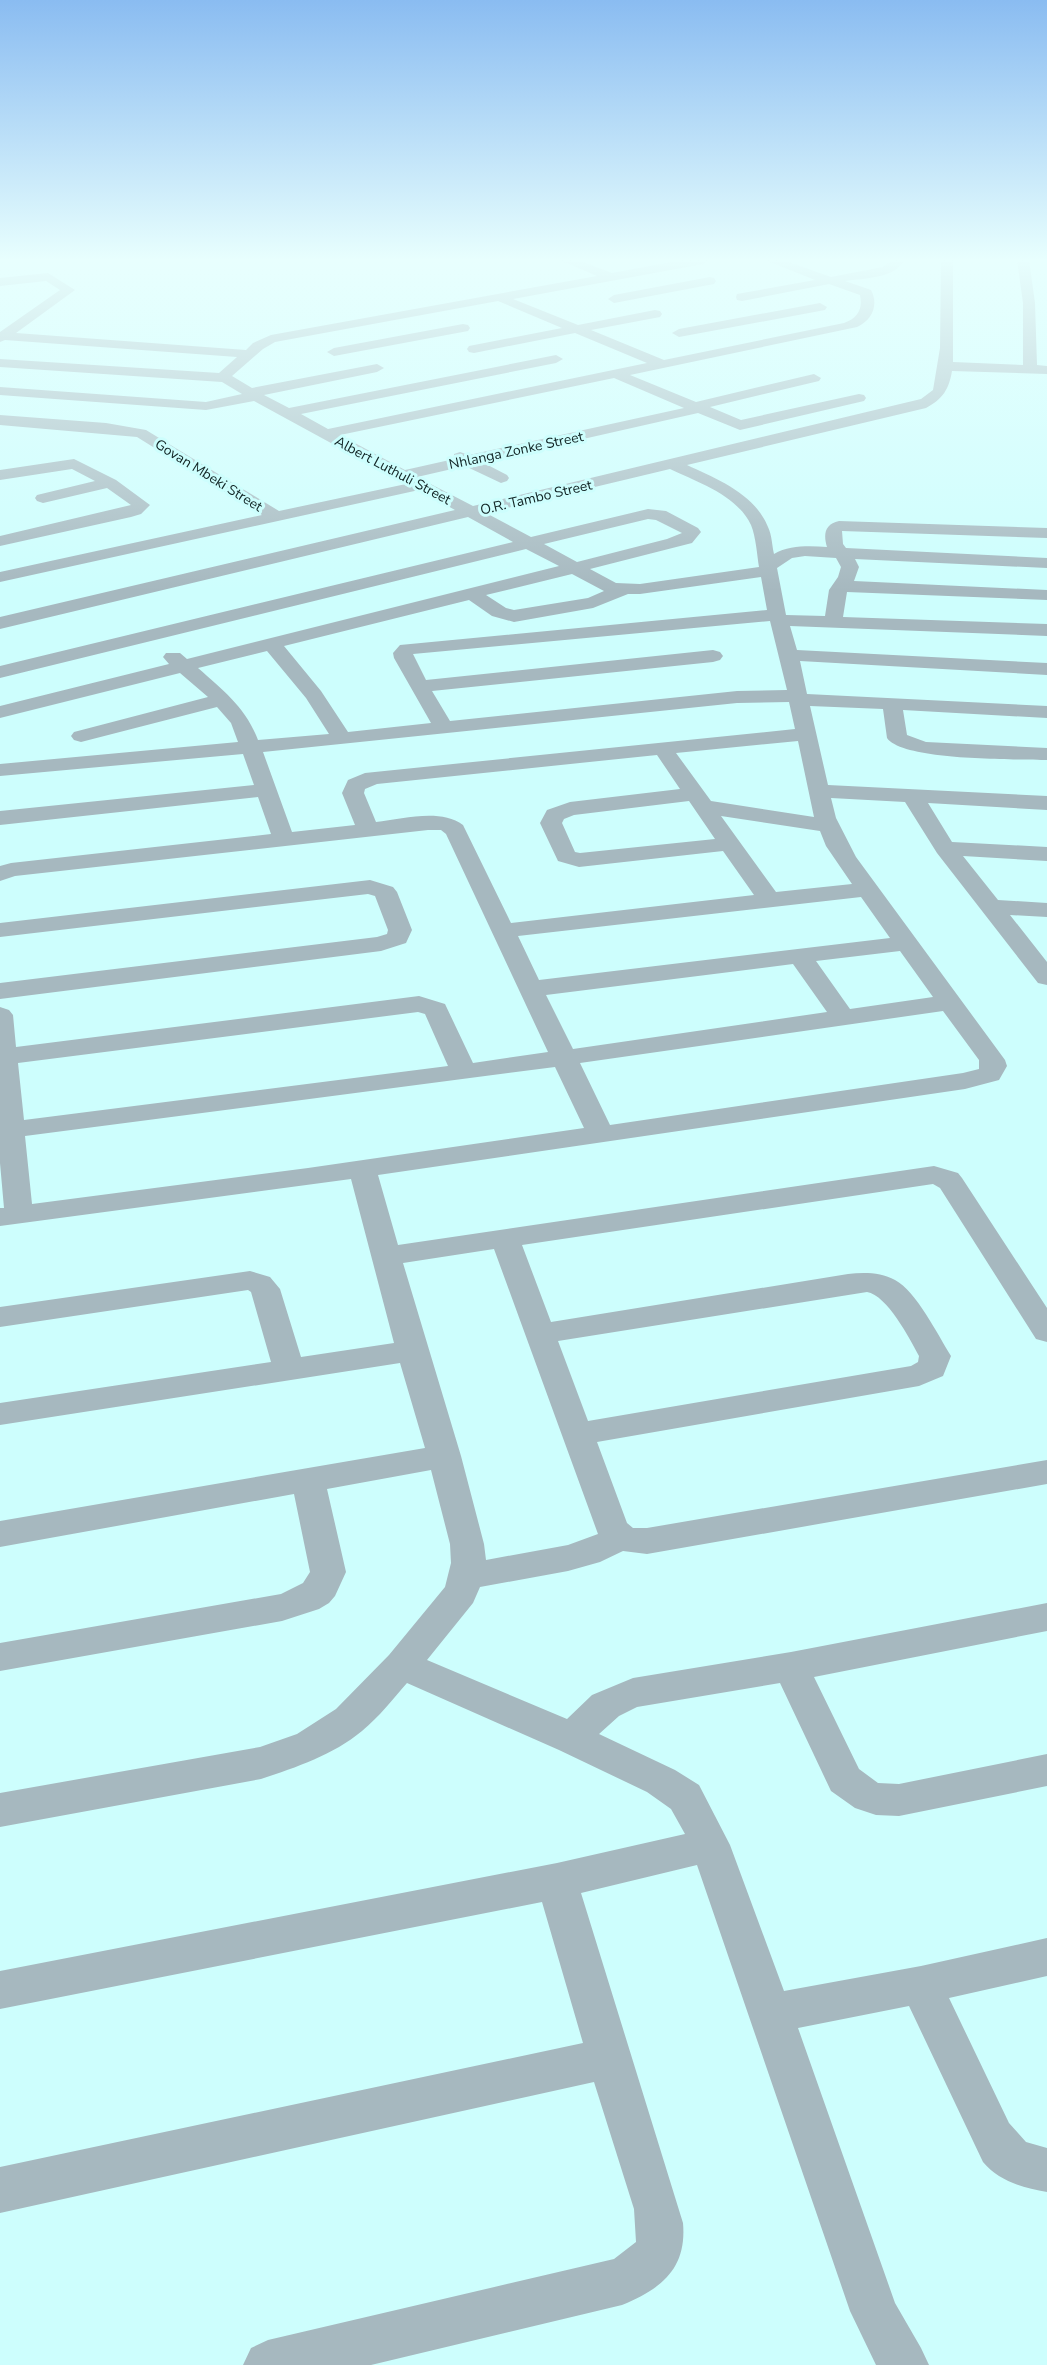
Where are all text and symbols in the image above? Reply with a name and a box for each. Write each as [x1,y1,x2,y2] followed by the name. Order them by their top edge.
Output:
[447,427,585,474] street label: Nhlanga Zonke Street
[331,432,454,509] street label: Albert Luthuli Street
[151,435,266,516] street label: Govan Mbeki Street
[478,475,594,520] street label: O.R. Tambo Street

